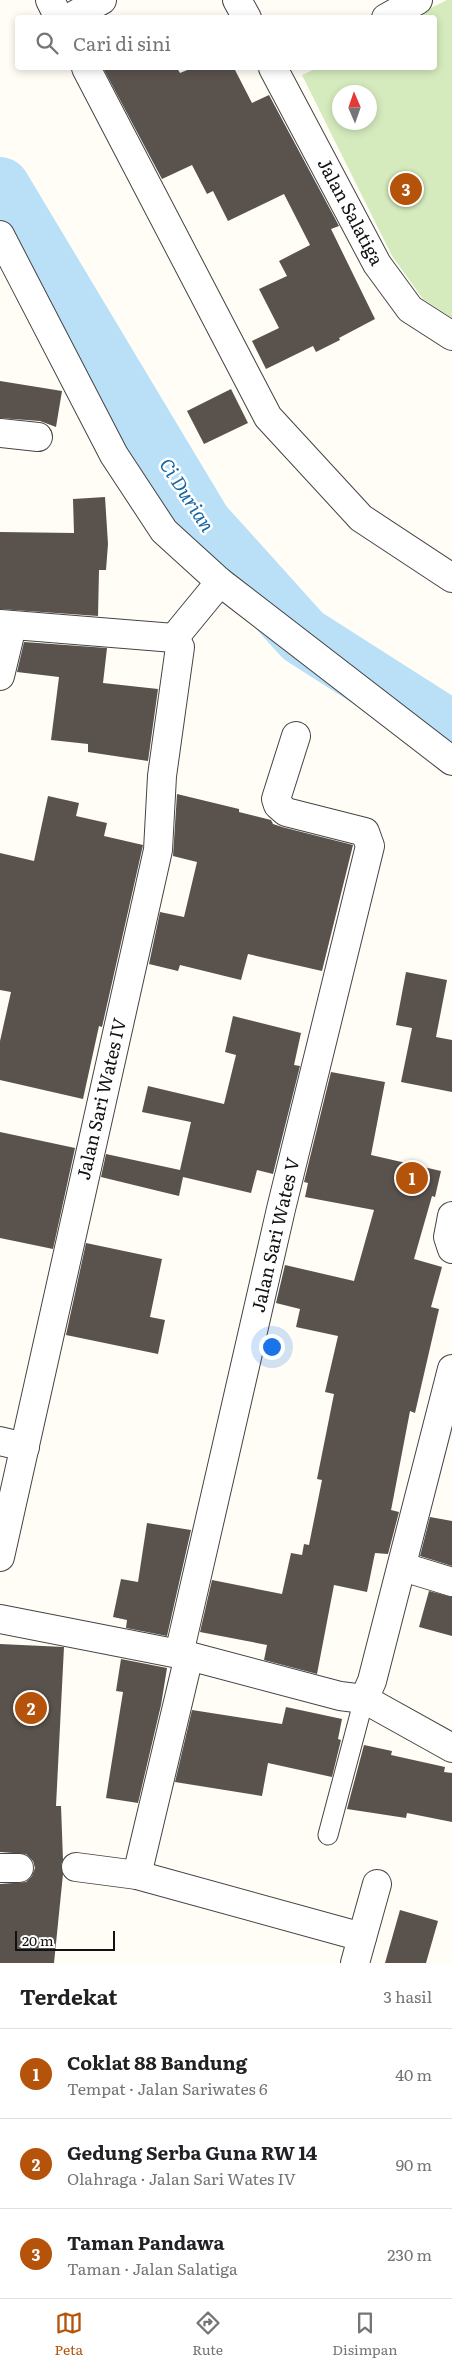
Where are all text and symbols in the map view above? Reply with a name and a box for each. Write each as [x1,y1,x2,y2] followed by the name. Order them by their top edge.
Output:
[15,15,437,70] search box
[33,29,61,57] icon: search
[73,29,171,57] text: Cari di sini
[332,85,377,130] north arrow
[312,153,391,270] street label: Jalan Salatiga
[390,170,422,208] pin: 3
[154,452,223,537] water label: Ci Durian
[69,1015,132,1182] street label: Jalan Sari Wates IV
[244,1155,305,1315] street label: Jalan Sari Wates V
[396,1159,428,1197] pin: 1
[259,1334,285,1360] your location
[15,1689,47,1727] pin: 2
[15,1928,115,1951] scale bar
[22,1930,54,1950] text: 20 m
[20,1980,118,2011] text: Terdekat
[383,1984,432,2008] text: 3 hasil
[67,2048,247,2076] text: Coklat 88 Bandung
[33,2062,39,2086] text: 1
[395,2062,432,2086] text: 40 m
[67,2076,268,2100] text: Tempat · Jalan Sariwates 6
[67,2138,317,2166] text: Gedung Serba Guna RW 14
[32,2152,40,2176] text: 2
[396,2152,432,2176] text: 90 m
[67,2166,296,2190] text: Olahraga · Jalan Sari Wates IV
[67,2228,224,2256] text: Taman Pandawa
[32,2242,40,2266] text: 3
[387,2242,432,2266] text: 230 m
[67,2256,238,2280] text: Taman · Jalan Salatiga
[55,2309,83,2359] tab: Peta
[192,2309,223,2359] tab: Rute
[332,2309,397,2359] tab: Disimpan

